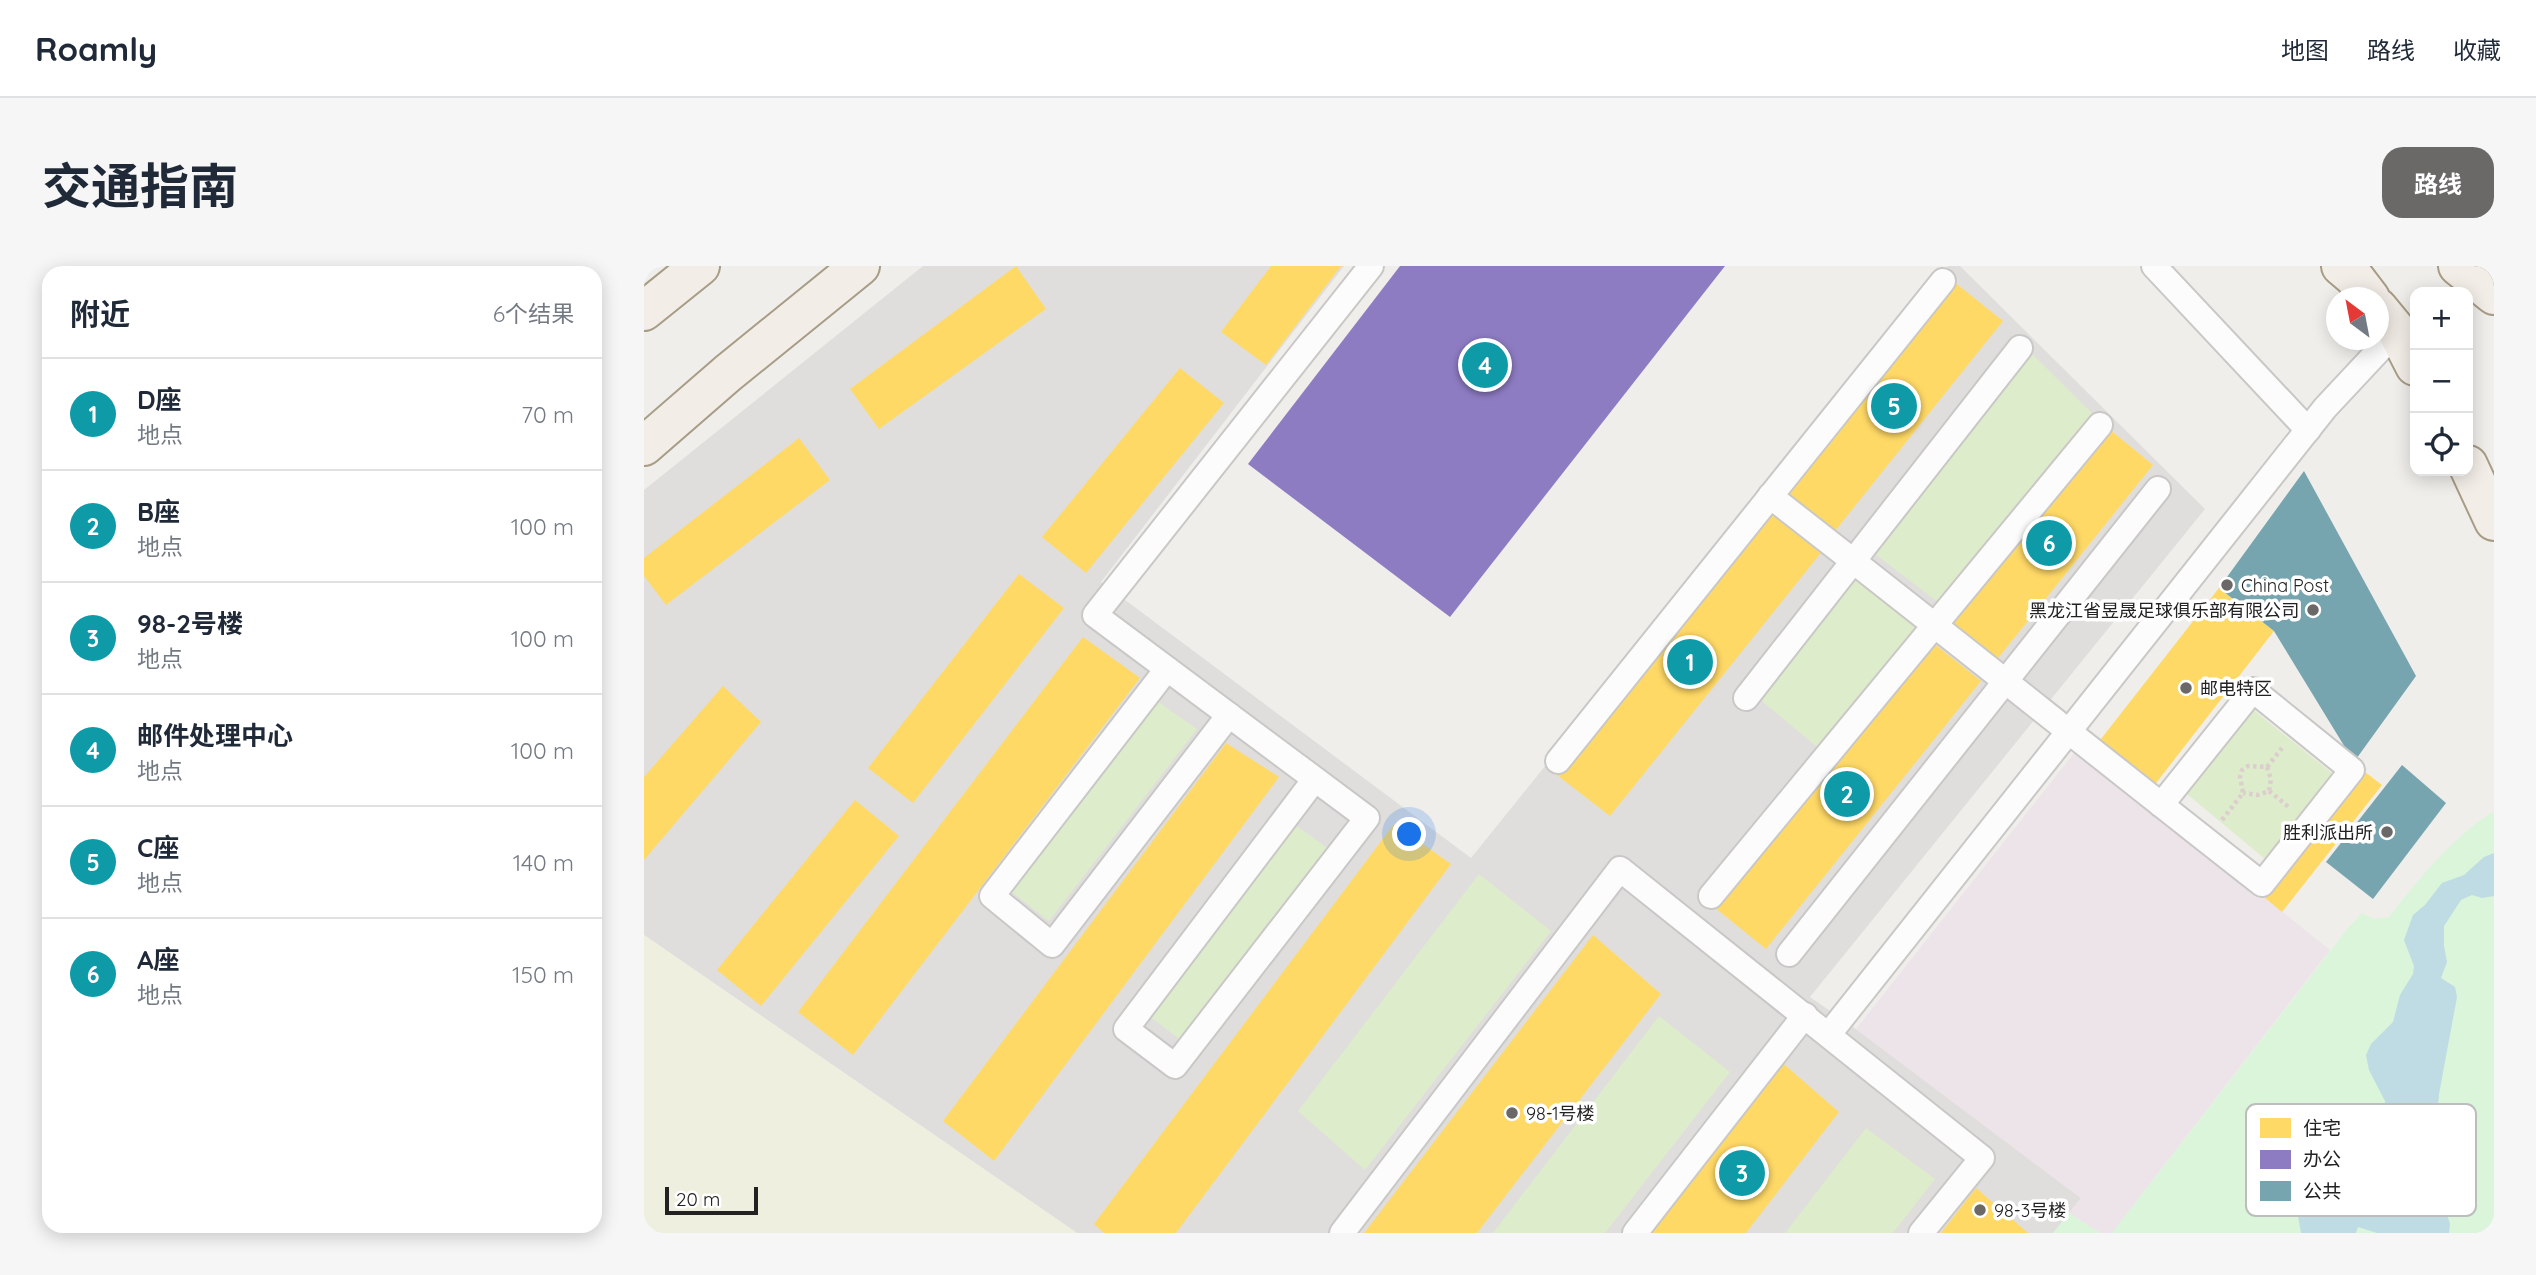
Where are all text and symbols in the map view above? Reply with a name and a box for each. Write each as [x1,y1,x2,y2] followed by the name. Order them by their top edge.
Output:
[35,28,157,69] text: Roamly
[2281,35,2329,65] text: 地图
[2367,35,2415,65] text: 路线
[2453,35,2501,65] text: 收藏
[2382,147,2494,218] button: 路线
[42,155,238,216] text: 交通指南
[2326,287,2389,350] north arrow
[2410,287,2473,476] map controls
[2410,287,2473,350] button: +
[70,295,130,333] text: 附近
[493,299,574,328] text: 6个结果
[1462,339,1508,391] pin: 4
[2410,350,2473,413] button: −
[1871,380,1917,432] pin: 5
[137,383,182,416] text: D座
[89,400,97,429] text: 1
[521,400,574,429] text: 70 m
[2410,413,2473,476] button: locate
[137,420,183,449] text: 地点
[137,495,180,528] text: B座
[86,512,100,541] text: 2
[511,512,574,541] text: 100 m
[2026,517,2072,569] pin: 6
[137,532,183,561] text: 地点
[2241,574,2329,597] place label: China Post
[2219,577,2235,593] marker: China Post
[2029,599,2299,622] place label: 黑龙江省昱晟足球俱乐部有限公司
[2305,602,2321,618] marker: 黑龙江省昱晟足球俱乐部有限公司
[137,607,243,640] text: 98-2号楼
[87,624,99,653] text: 3
[511,624,574,653] text: 100 m
[1667,636,1713,688] pin: 1
[137,644,183,673] text: 地点
[2200,677,2272,700] place label: 邮电特区
[2178,680,2194,696] marker: 邮电特区
[137,719,293,752] text: 邮件处理中心
[86,736,100,765] text: 4
[511,736,574,765] text: 100 m
[137,756,183,785] text: 地点
[1824,768,1870,820] pin: 2
[1392,817,1426,851] your location
[2283,821,2373,844] place label: 胜利派出所
[2379,824,2395,840] marker: 胜利派出所
[137,831,179,864] text: C座
[86,848,100,877] text: 5
[513,848,574,877] text: 140 m
[137,868,183,897] text: 地点
[137,943,180,976] text: A座
[87,960,99,989] text: 6
[512,960,574,989] text: 150 m
[137,980,183,1009] text: 地点
[1526,1102,1595,1125] place label: 98-1号楼
[2246,1104,2476,1216] legend
[1504,1105,1520,1121] marker: 98-1号楼
[2303,1116,2341,1140] text: 住宅
[1719,1147,1765,1199] pin: 3
[2303,1147,2341,1171] text: 办公
[2303,1179,2341,1203] text: 公共
[665,1184,758,1216] scale bar
[676,1187,720,1211] text: 20 m
[1994,1199,2066,1222] place label: 98-3号楼
[1972,1202,1988,1218] marker: 98-3号楼

